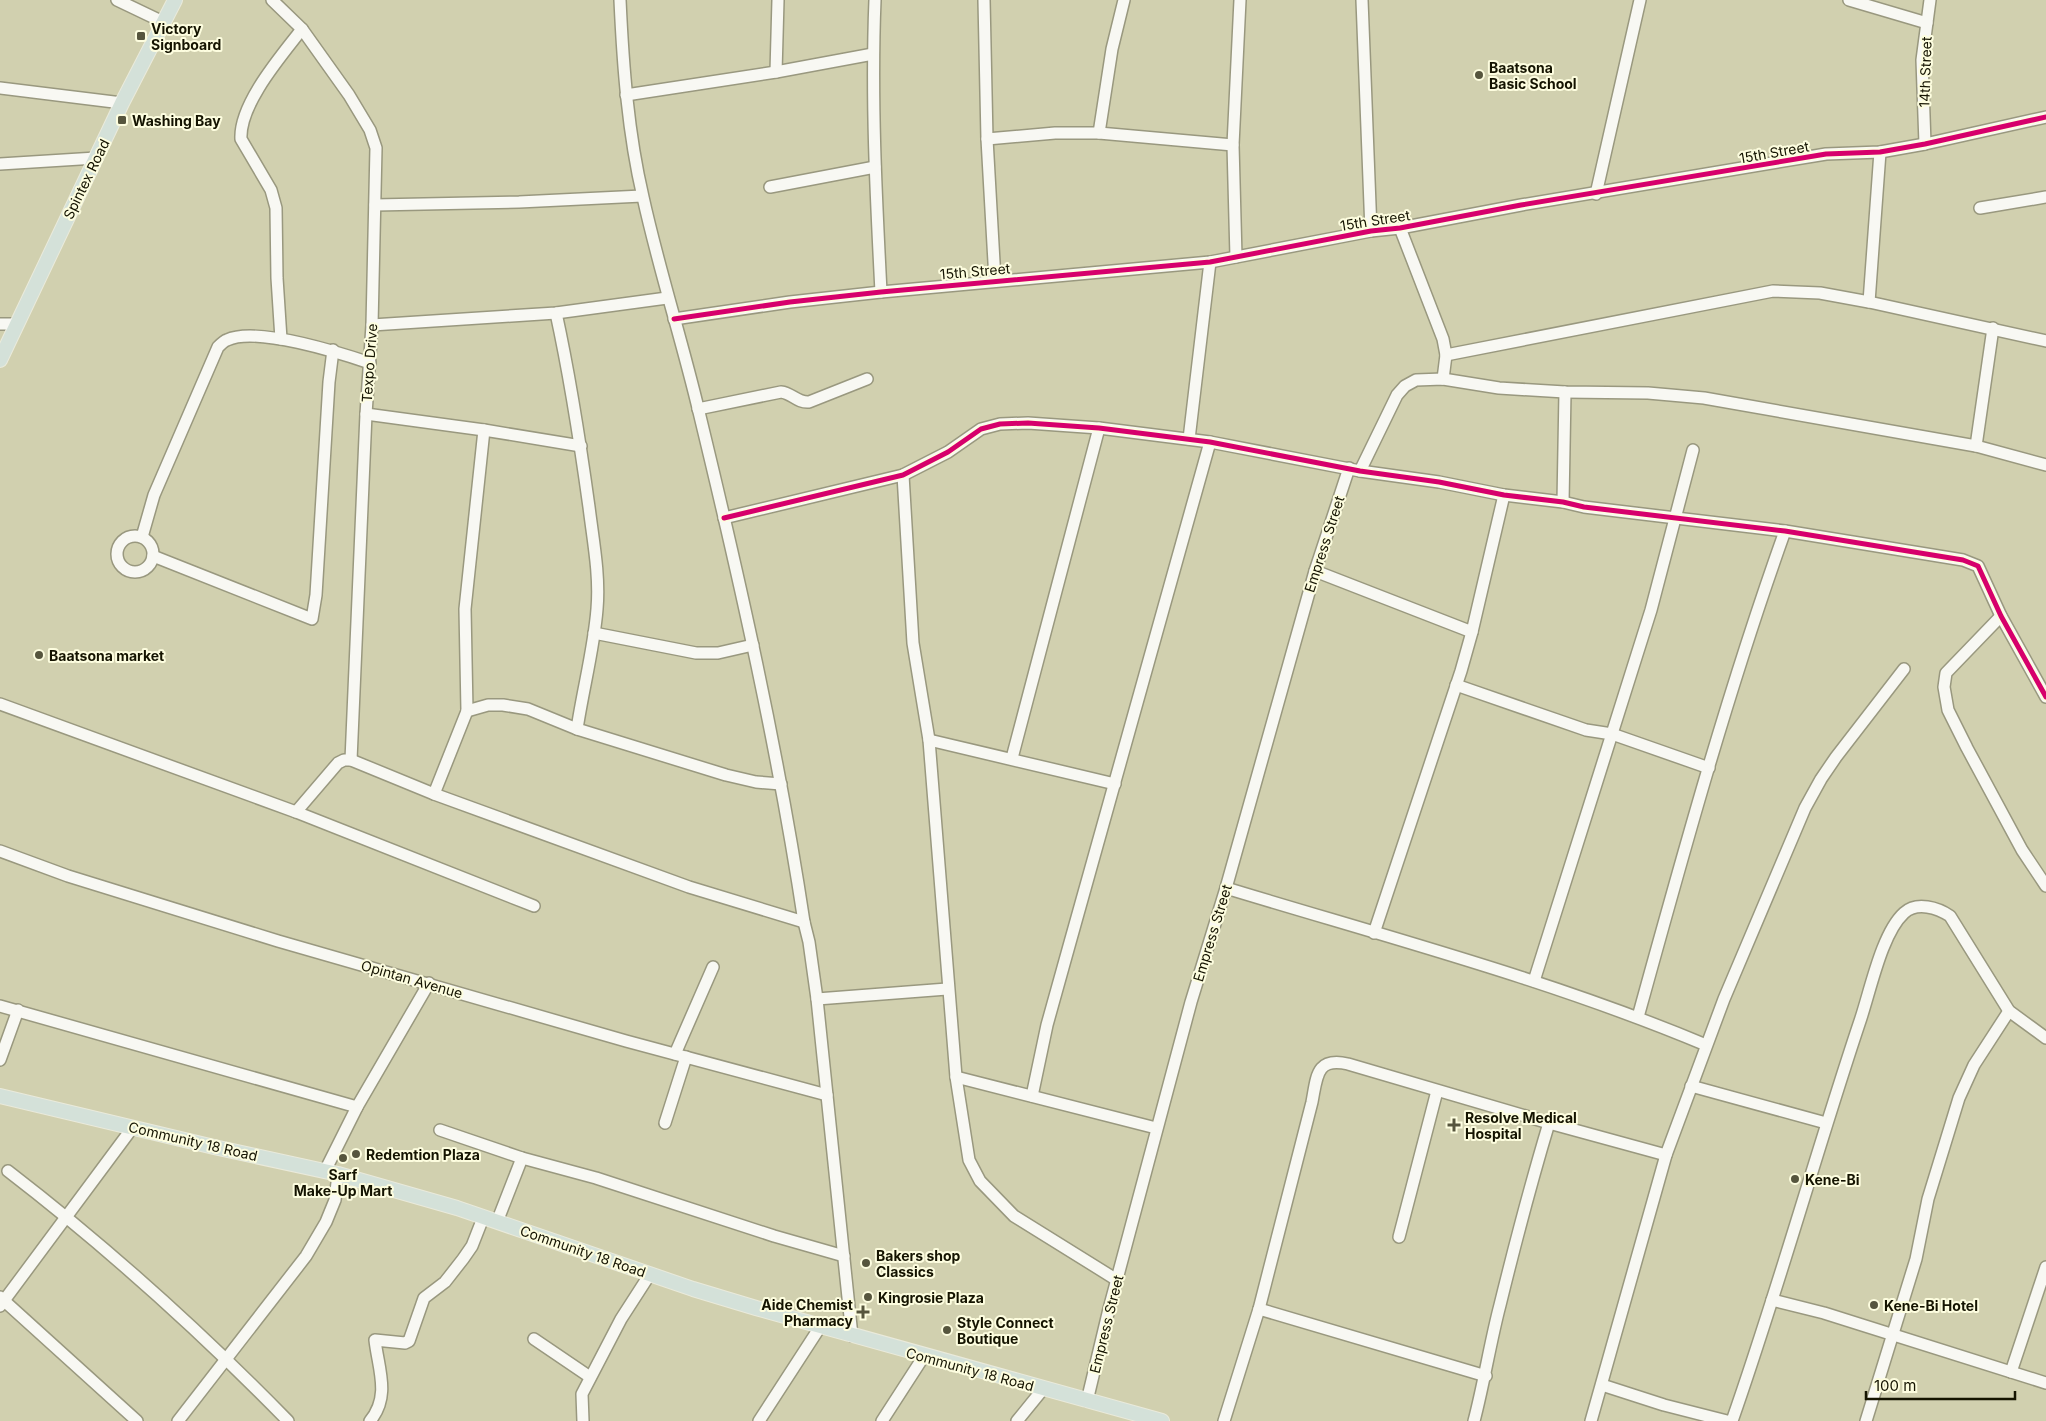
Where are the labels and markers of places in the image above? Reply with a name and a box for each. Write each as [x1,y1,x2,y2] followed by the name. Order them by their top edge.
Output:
[151,20,221,53] place label: Victory Signboard
[135,30,147,42] marker: Victory Signboard
[1489,59,1577,92] place label: Baatsona Basic School
[1473,69,1485,81] marker: Baatsona Basic School
[132,112,221,129] place label: Washing Bay
[116,114,128,126] marker: Washing Bay
[49,647,164,664] place label: Baatsona market
[33,649,45,661] marker: Baatsona market
[1465,1109,1577,1142] place label: Resolve Medical Hospital
[1447,1118,1461,1132] marker: Resolve Medical Hospital
[366,1146,480,1163] place label: Redemtion Plaza
[350,1148,362,1160] marker: Redemtion Plaza
[337,1152,349,1164] marker: Sarf Make-Up Mart
[294,1166,392,1199] place label: Sarf Make-Up Mart
[1805,1171,1860,1188] place label: Kene-Bi
[1789,1173,1801,1185] marker: Kene-Bi
[876,1247,961,1280] place label: Bakers shop Classics
[860,1257,872,1269] marker: Bakers shop Classics
[878,1289,984,1306] place label: Kingrosie Plaza
[862,1291,874,1303] marker: Kingrosie Plaza
[761,1296,854,1329] place label: Aide Chemist Pharmacy
[1884,1297,1978,1314] place label: Kene-Bi Hotel
[1868,1299,1880,1311] marker: Kene-Bi Hotel
[857,1306,869,1318] marker: Aide Chemist Pharmacy
[957,1314,1054,1347] place label: Style Connect Boutique
[941,1324,953,1336] marker: Style Connect Boutique

